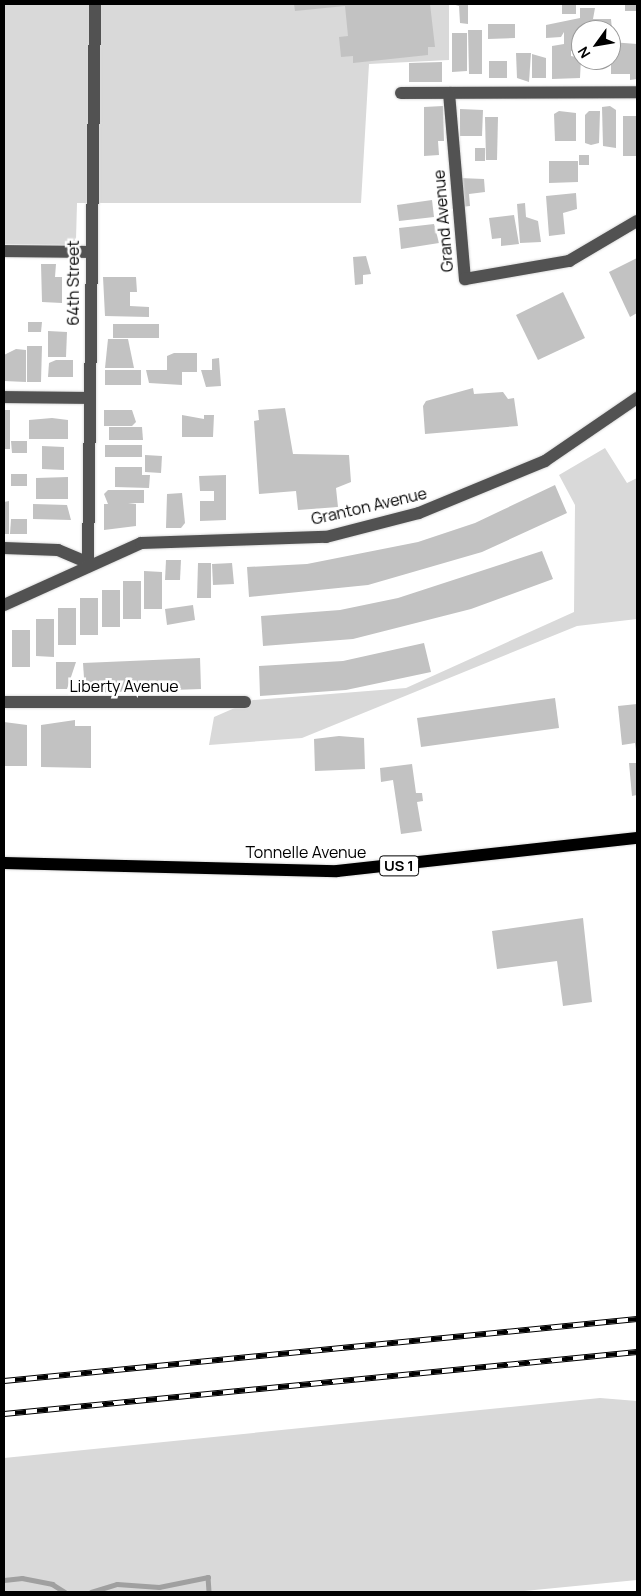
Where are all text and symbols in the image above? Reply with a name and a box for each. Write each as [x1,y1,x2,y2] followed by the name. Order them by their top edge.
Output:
[571,20,621,70] north arrow
[573,43,594,62] text: N
[429,169,457,273] street label: Grand Avenue
[63,240,83,326] street label: 64th Street
[309,483,429,529] street label: Granton Avenue
[69,676,179,696] street label: Liberty Avenue
[246,842,366,862] street label: Tonnelle Avenue
[379,854,419,878] road number: US 1

